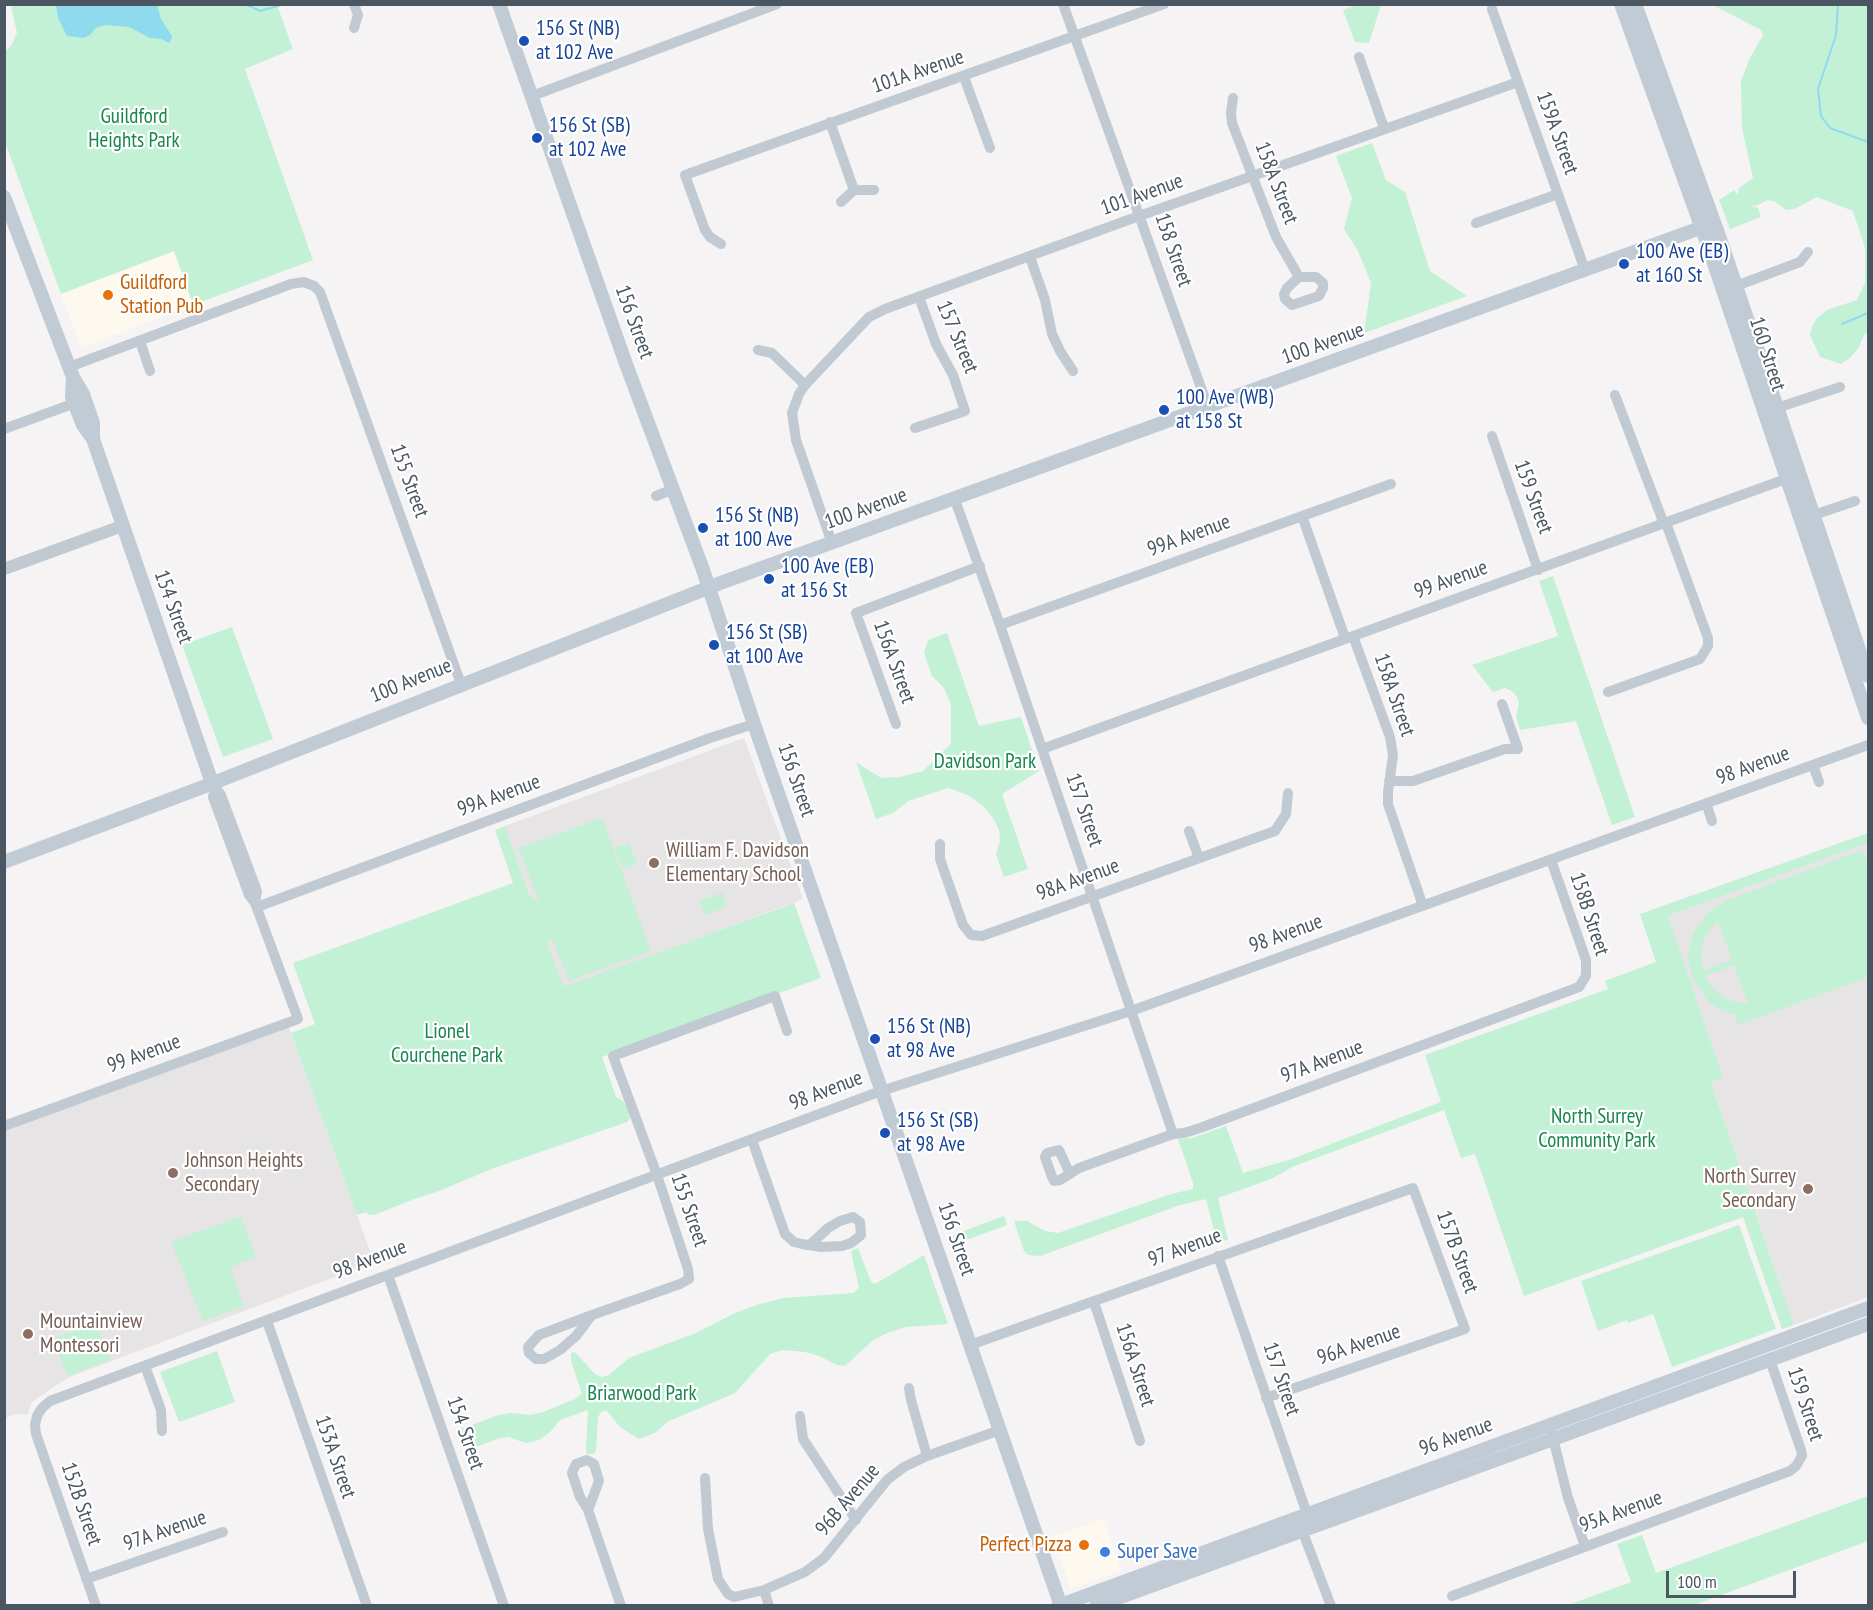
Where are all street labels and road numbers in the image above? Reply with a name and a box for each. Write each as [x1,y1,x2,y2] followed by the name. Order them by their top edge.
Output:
[869,44,967,100] street label: 101A Avenue
[1530,88,1584,178] street label: 159A Street
[1249,138,1303,228] street label: 158A Street
[1097,168,1187,222] street label: 101 Avenue
[1149,210,1197,290] street label: 158 Street
[609,282,659,362] street label: 156 Street
[931,297,983,377] street label: 157 Street
[1743,314,1791,394] street label: 160 Street
[1278,317,1368,371] street label: 100 Avenue
[384,441,434,521] street label: 155 Street
[1508,457,1558,537] street label: 159 Street
[821,482,911,536] street label: 100 Avenue
[1144,509,1234,563] street label: 99A Avenue
[1411,555,1491,605] street label: 99 Avenue
[148,567,198,647] street label: 154 Street
[867,617,921,707] street label: 156A Street
[1368,650,1420,740] street label: 158A Street
[366,653,456,709] street label: 100 Avenue
[772,740,820,820] street label: 156 Street
[1713,741,1793,791] street label: 98 Avenue
[454,769,544,823] street label: 99A Avenue
[1060,770,1108,850] street label: 157 Street
[1033,853,1123,907] street label: 98A Avenue
[1564,869,1614,959] street label: 158B Street
[1246,909,1326,959] street label: 98 Avenue
[104,1029,184,1079] street label: 99 Avenue
[1277,1035,1367,1089] street label: 97A Avenue
[786,1066,866,1116] street label: 98 Avenue
[665,1170,713,1250] street label: 155 Street
[932,1199,980,1279] street label: 156 Street
[1430,1207,1484,1297] street label: 157B Street
[1145,1223,1225,1273] street label: 97 Avenue
[330,1235,410,1285] street label: 98 Avenue
[1314,1319,1404,1371] street label: 96A Avenue
[1110,1320,1160,1410] street label: 156A Street
[1257,1339,1305,1419] street label: 157 Street
[1781,1364,1829,1444] street label: 159 Street
[441,1393,489,1473] street label: 154 Street
[309,1412,361,1502] street label: 153A Street
[1416,1412,1496,1462] street label: 96 Avenue
[55,1459,107,1549] street label: 152B Street
[811,1459,885,1541] street label: 96B Avenue
[1576,1485,1666,1539] street label: 95A Avenue
[120,1505,210,1557] street label: 97A Avenue

